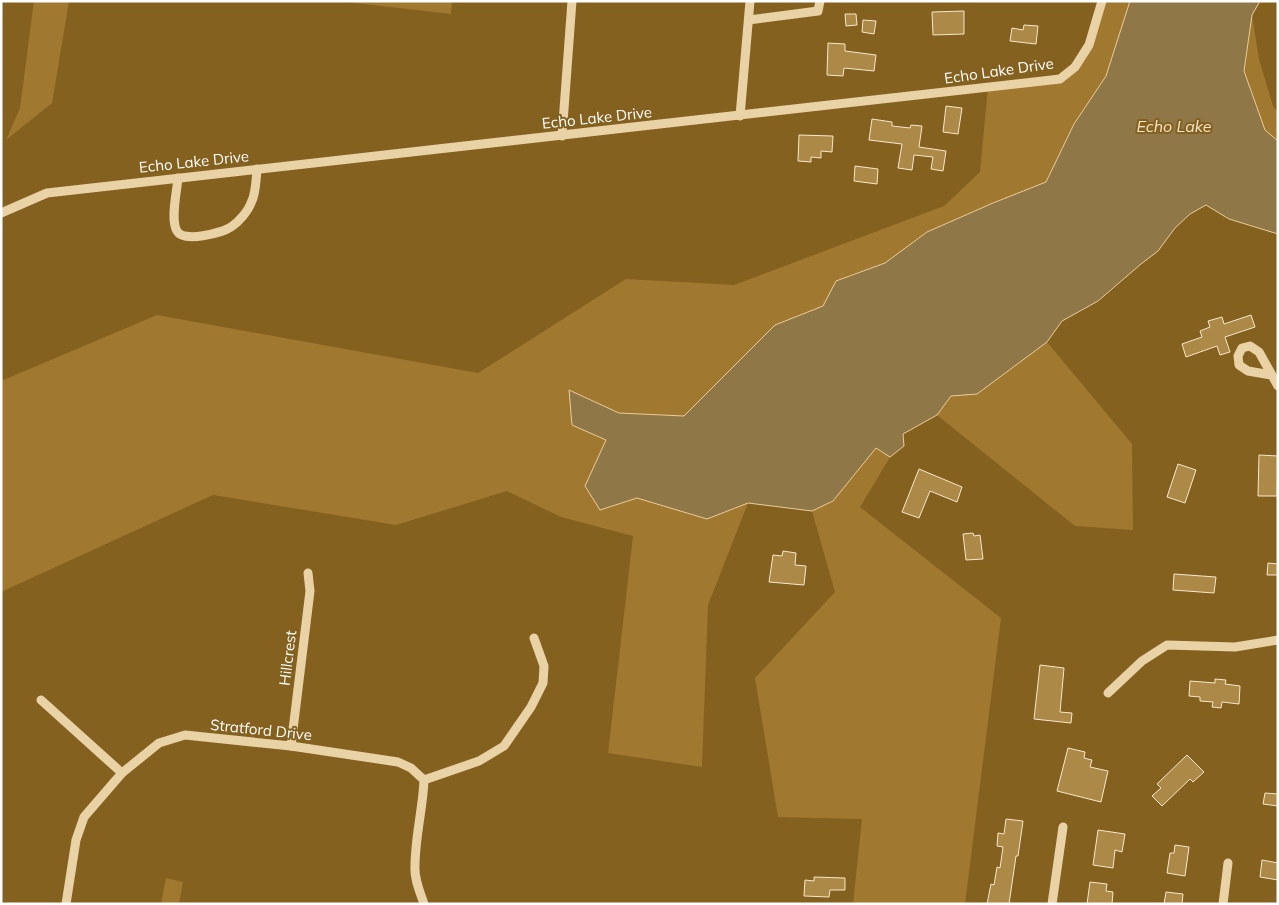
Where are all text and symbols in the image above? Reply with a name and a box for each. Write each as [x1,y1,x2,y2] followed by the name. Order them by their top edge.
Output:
[943,53,1055,88] street label: Echo Lake Drive
[541,102,653,133] street label: Echo Lake Drive
[1136,116,1212,136] water label: Echo Lake
[138,146,250,177] street label: Echo Lake Drive
[275,629,300,687] street label: Hillcrest
[209,715,313,744] street label: Stratford Drive

